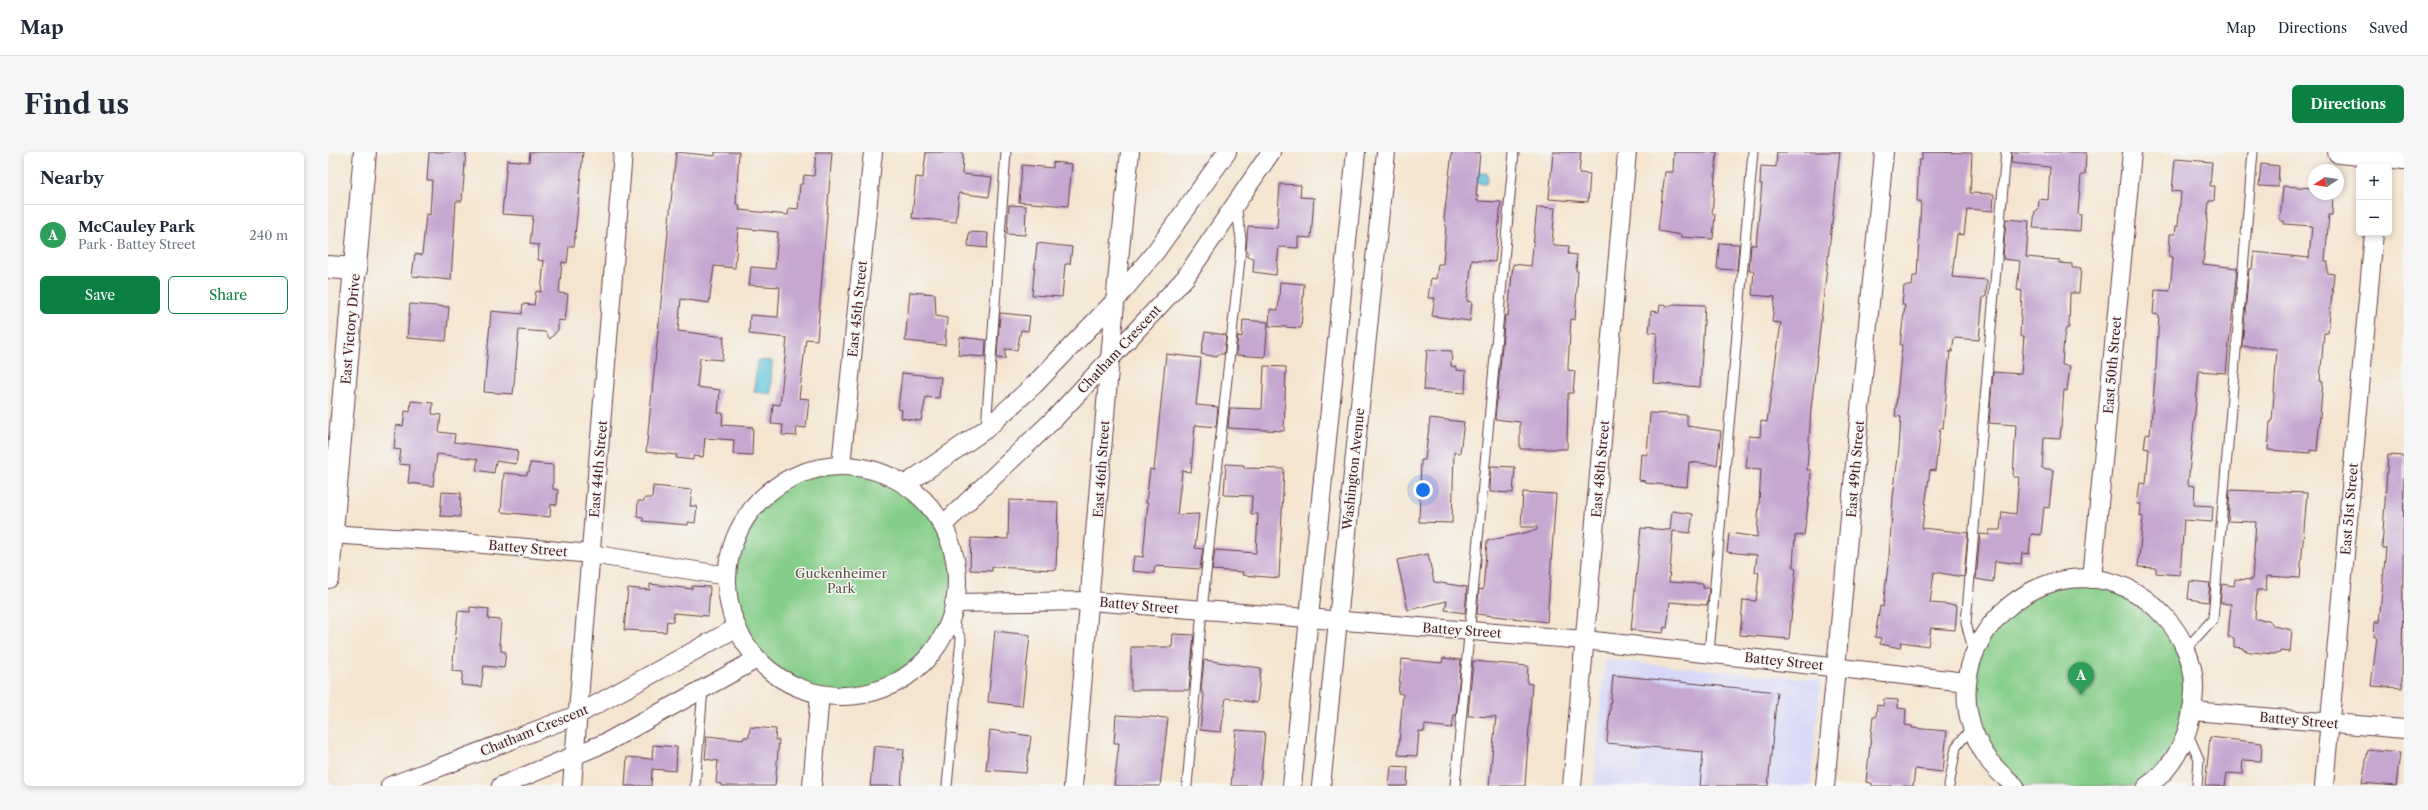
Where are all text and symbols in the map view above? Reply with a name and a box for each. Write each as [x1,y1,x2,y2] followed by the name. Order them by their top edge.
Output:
[20,16,64,39] text: Map
[2226,19,2256,37] text: Map
[2278,19,2347,37] text: Directions
[2369,19,2408,37] text: Saved
[2292,85,2404,123] button: Directions
[24,87,129,121] text: Find us
[2308,164,2344,200] north arrow
[2356,164,2392,236] map controls
[2356,164,2392,200] button: +
[40,168,104,188] text: Nearby
[2356,200,2392,236] button: −
[78,217,195,236] text: McCauley Park
[48,227,58,243] text: A
[249,227,288,243] text: 240 m
[78,236,196,252] text: Park · Battey Street
[844,259,870,358] street label: East 45th Street
[337,273,363,385] street label: East Victory Drive
[40,276,160,314] button: Save
[168,276,288,314] button: Share
[1074,301,1164,397] street label: Chatham Crescent
[2100,315,2124,414] street label: East 50th Street
[1339,407,1367,532] street label: Washington Avenue
[586,419,610,518] street label: East 44th Street
[1090,419,1112,518] street label: East 46th Street
[1588,419,1612,518] street label: East 48th Street
[1843,419,1867,518] street label: East 49th Street
[2337,462,2361,556] street label: East 51st Street
[1413,480,1433,500] your location
[488,537,569,559] street label: Battey Street
[795,565,888,596] park label: Guckenheimer Park
[1099,594,1180,616] street label: Battey Street
[1422,619,1503,641] street label: Battey Street
[1744,649,1825,673] street label: Battey Street
[2068,662,2094,695] pin: A
[478,701,591,759] street label: Chatham Crescent
[2259,709,2340,731] street label: Battey Street

